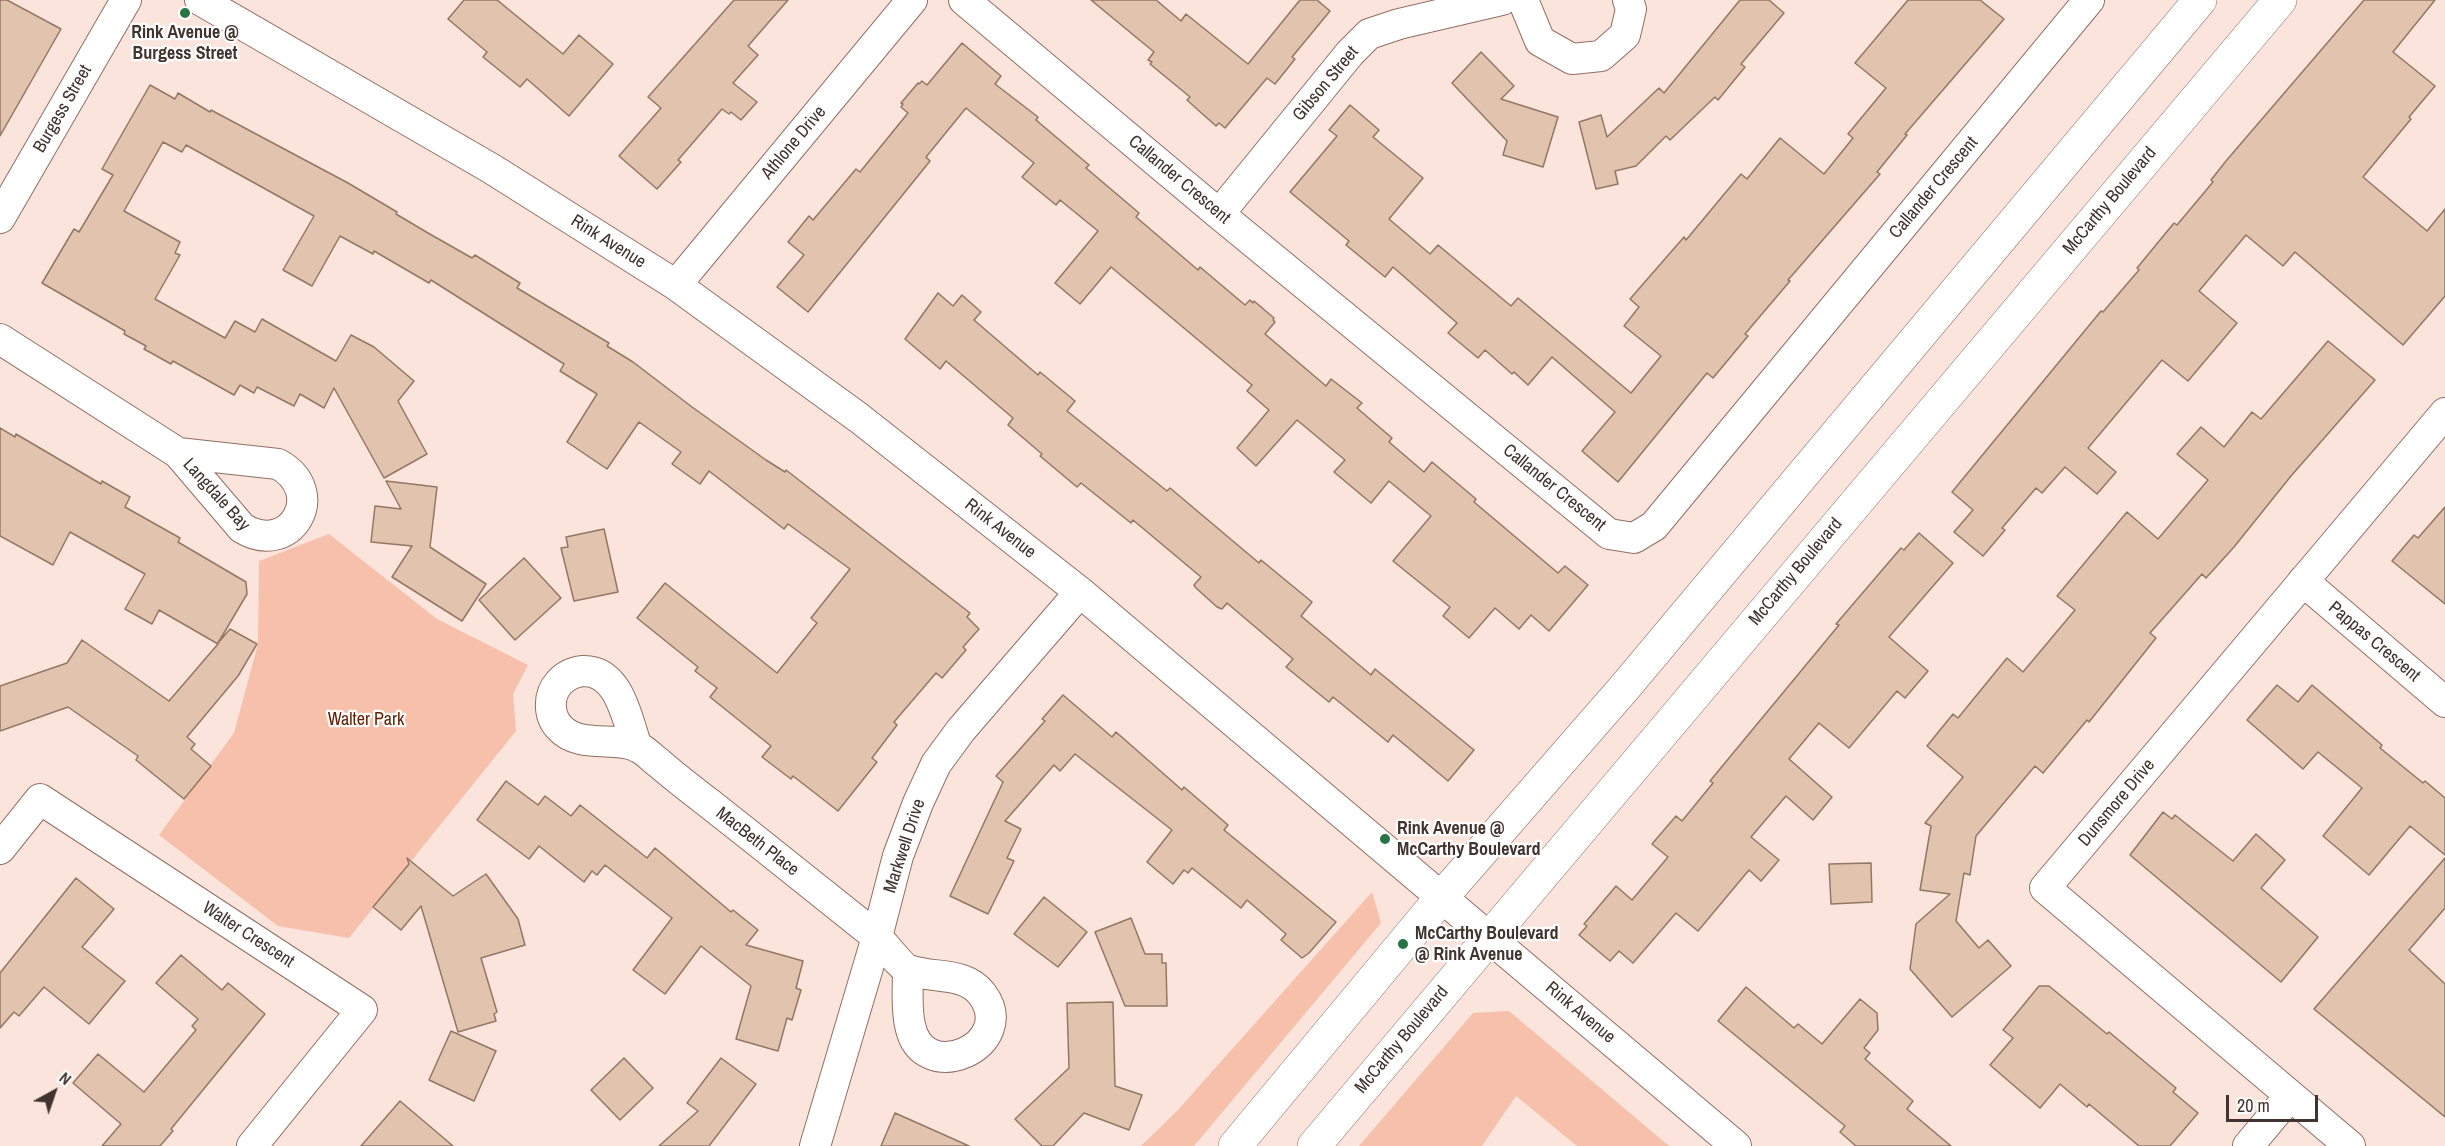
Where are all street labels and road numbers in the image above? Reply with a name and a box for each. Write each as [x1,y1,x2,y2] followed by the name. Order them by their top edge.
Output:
[1288,42,1364,126] street label: Gibson Street
[29,61,97,157] street label: Burgess Street
[757,102,831,184] street label: Athlone Drive
[1124,131,1234,229] street label: Callander Crescent
[1885,133,1983,243] street label: Callander Crescent
[2059,143,2161,259] street label: McCarthy Boulevard
[567,211,649,273] street label: Rink Avenue
[1498,440,1610,536] street label: Callander Crescent
[178,454,254,536] street label: Langdale Bay
[960,495,1040,563] street label: Rink Avenue
[1745,514,1847,630] street label: McCarthy Boulevard
[2324,597,2424,687] street label: Pappas Crescent
[2074,755,2160,851] street label: Dunsmore Drive
[880,796,930,896] street label: Markwell Drive
[711,803,803,881] street label: MacBeth Place
[198,897,298,973] street label: Walter Crescent
[1541,978,1619,1048] street label: Rink Avenue
[1351,982,1453,1098] street label: McCarthy Boulevard

